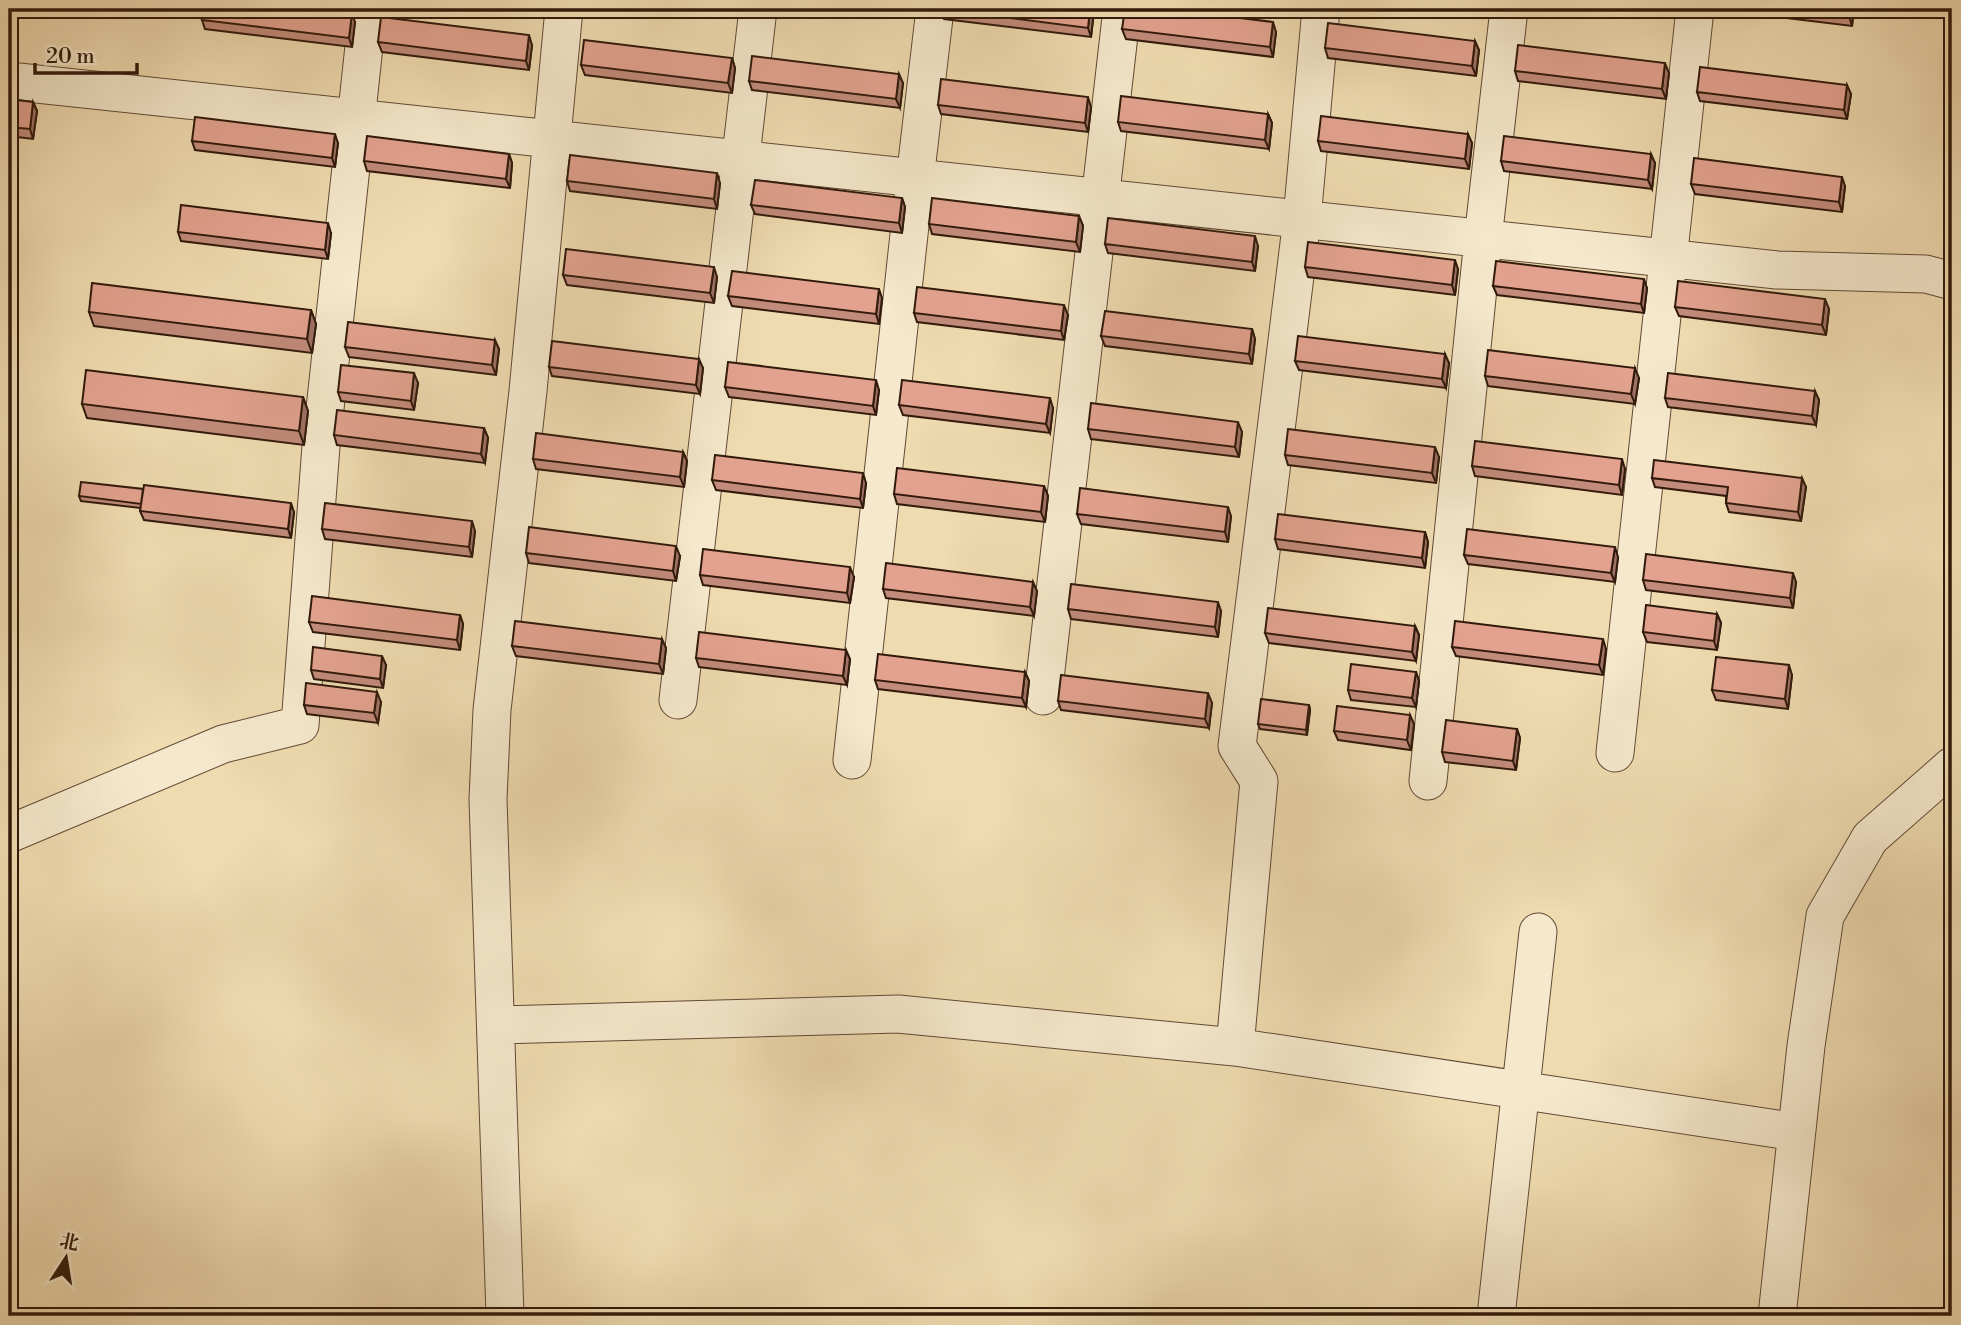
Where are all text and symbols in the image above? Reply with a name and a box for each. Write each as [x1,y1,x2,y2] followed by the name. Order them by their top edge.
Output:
[35,32,136,76] scale bar
[46,44,95,70] text: 20 m
[32,1224,102,1294] north arrow
[58,1229,81,1256] text: 北

